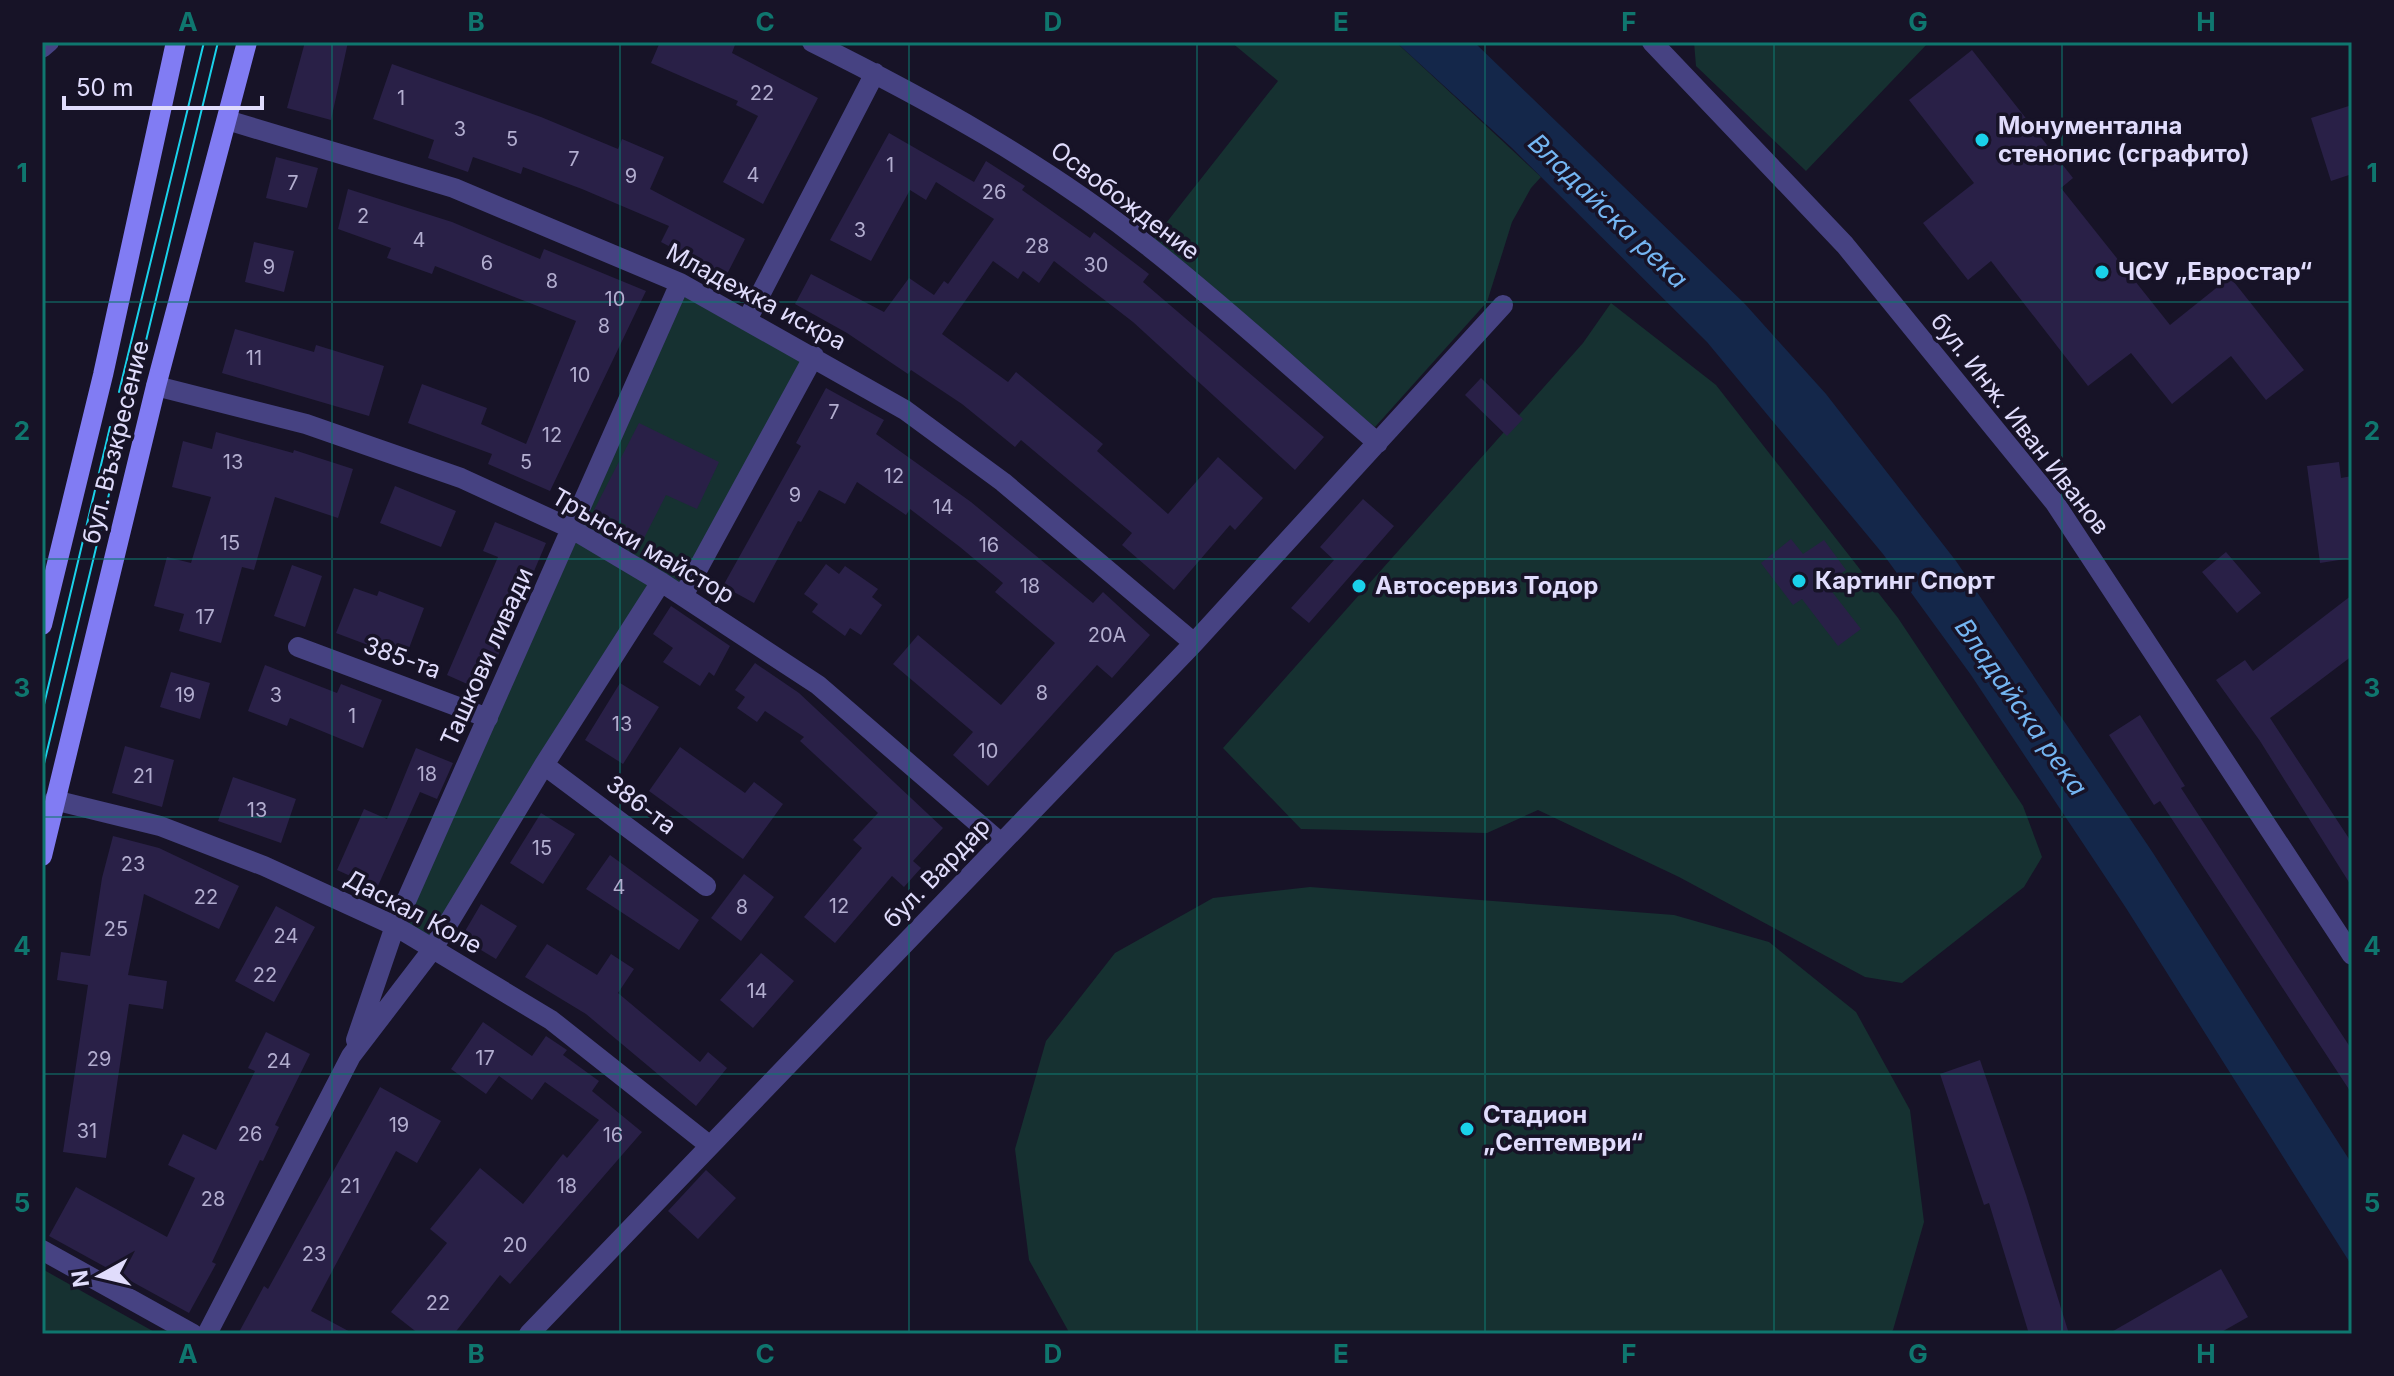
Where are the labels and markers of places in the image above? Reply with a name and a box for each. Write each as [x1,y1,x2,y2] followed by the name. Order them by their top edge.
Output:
[1998,111,2250,168] place label: Монументална стенопис (сграфито)
[1973,131,1991,149] marker: Монументална стенопис (сграфито)
[2118,257,2312,286] place label: ЧСУ „Евростар“
[2093,263,2111,281] marker: ЧСУ „Евростар“
[1815,566,1995,595] place label: Картинг Спорт
[1375,571,1598,600] place label: Автосервиз Тодор
[1790,572,1808,590] marker: Картинг Спорт
[1350,577,1368,595] marker: Автосервиз Тодор
[1483,1100,1643,1157] place label: Стадион „Септември“
[1458,1120,1476,1138] marker: Стадион „Септември“

